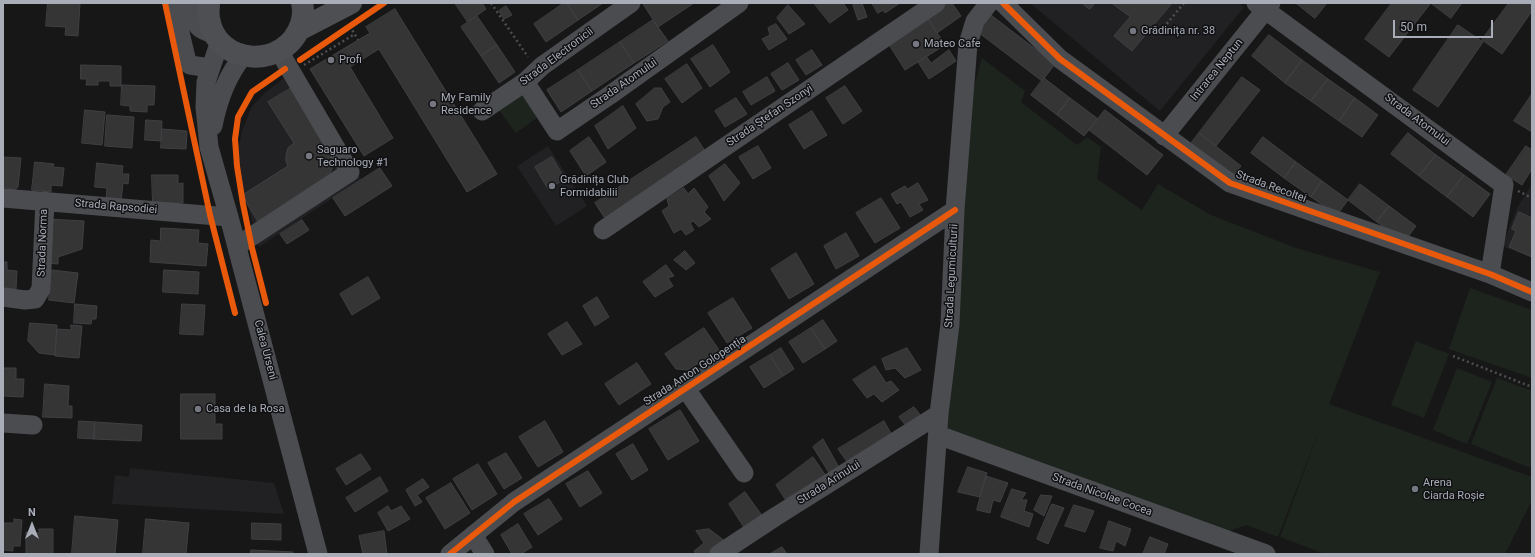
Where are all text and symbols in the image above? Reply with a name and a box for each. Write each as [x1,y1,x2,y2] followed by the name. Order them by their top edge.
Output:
[1395,12,1495,38] scale bar
[1400,20,1427,34] text: 50 m
[1141,24,1215,38] place label: Grădinița nr. 38
[518,25,596,89] street label: Strada Electronicii
[1128,26,1138,36] marker: Grădinița nr. 38
[1188,36,1246,104] street label: Intrarea Neptun
[924,37,981,51] place label: Mateo Cafe
[911,39,921,49] marker: Mateo Cafe
[339,53,362,67] place label: Profi
[326,55,336,65] marker: Profi
[588,56,660,112] street label: Strada Atomului
[724,82,816,150] street label: Strada Ștefan Szonyi
[441,91,492,117] place label: My Family Residence
[1382,91,1452,149] street label: Strada Atomului
[428,99,438,109] marker: My Family Residence
[317,143,389,169] place label: Saguaro Technology #1
[304,151,314,161] marker: Saguaro Technology #1
[1234,168,1308,206] street label: Strada Recoltei
[560,173,629,199] place label: Grădinița Club Formidabilii
[547,181,557,191] marker: Grădinița Club Formidabilii
[74,197,158,217] street label: Strada Rapsodiei
[35,209,51,277] street label: Strada Norma
[943,224,961,328] street label: Strada Legumiculturii
[251,319,279,381] street label: Calea Urseni
[641,333,749,409] street label: Strada Anton Golopenția
[206,402,284,416] place label: Casa de la Rosa
[193,404,203,414] marker: Casa de la Rosa
[795,458,863,508] street label: Strada Arinului
[1050,471,1154,519] street label: Strada Nicolae Cocea
[1423,476,1485,502] place label: Arena Ciarda Roșie
[1410,484,1420,494] marker: Arena Ciarda Roșie
[12,505,52,545] north arrow
[28,506,36,519] text: N

